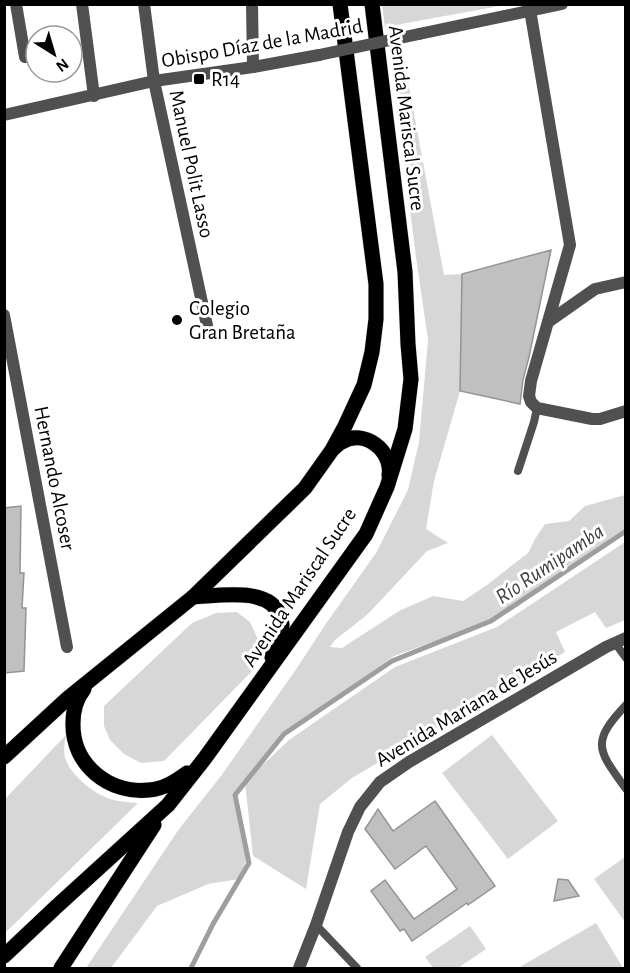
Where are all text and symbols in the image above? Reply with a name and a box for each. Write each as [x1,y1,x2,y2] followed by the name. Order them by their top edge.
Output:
[160,15,364,72] street label: Obispo Díaz de la Madrid
[24,24,84,84] north arrow
[385,24,428,212] street label: Avenida Mariscal Sucre
[53,55,72,75] text: N
[211,69,240,90] place label: R14
[192,72,206,86] marker: R14
[166,88,217,240] street label: Manuel Polit Lasso
[189,298,296,343] place label: Colegio Gran Bretaña
[170,313,184,327] marker: Colegio Gran Bretaña
[30,404,79,552] street label: Hernando Alcoser
[239,504,360,671] street label: Avenida Mariscal Sucre
[491,520,608,609] water label: Río Rumipamba
[372,646,560,771] street label: Avenida Mariana de Jesús

